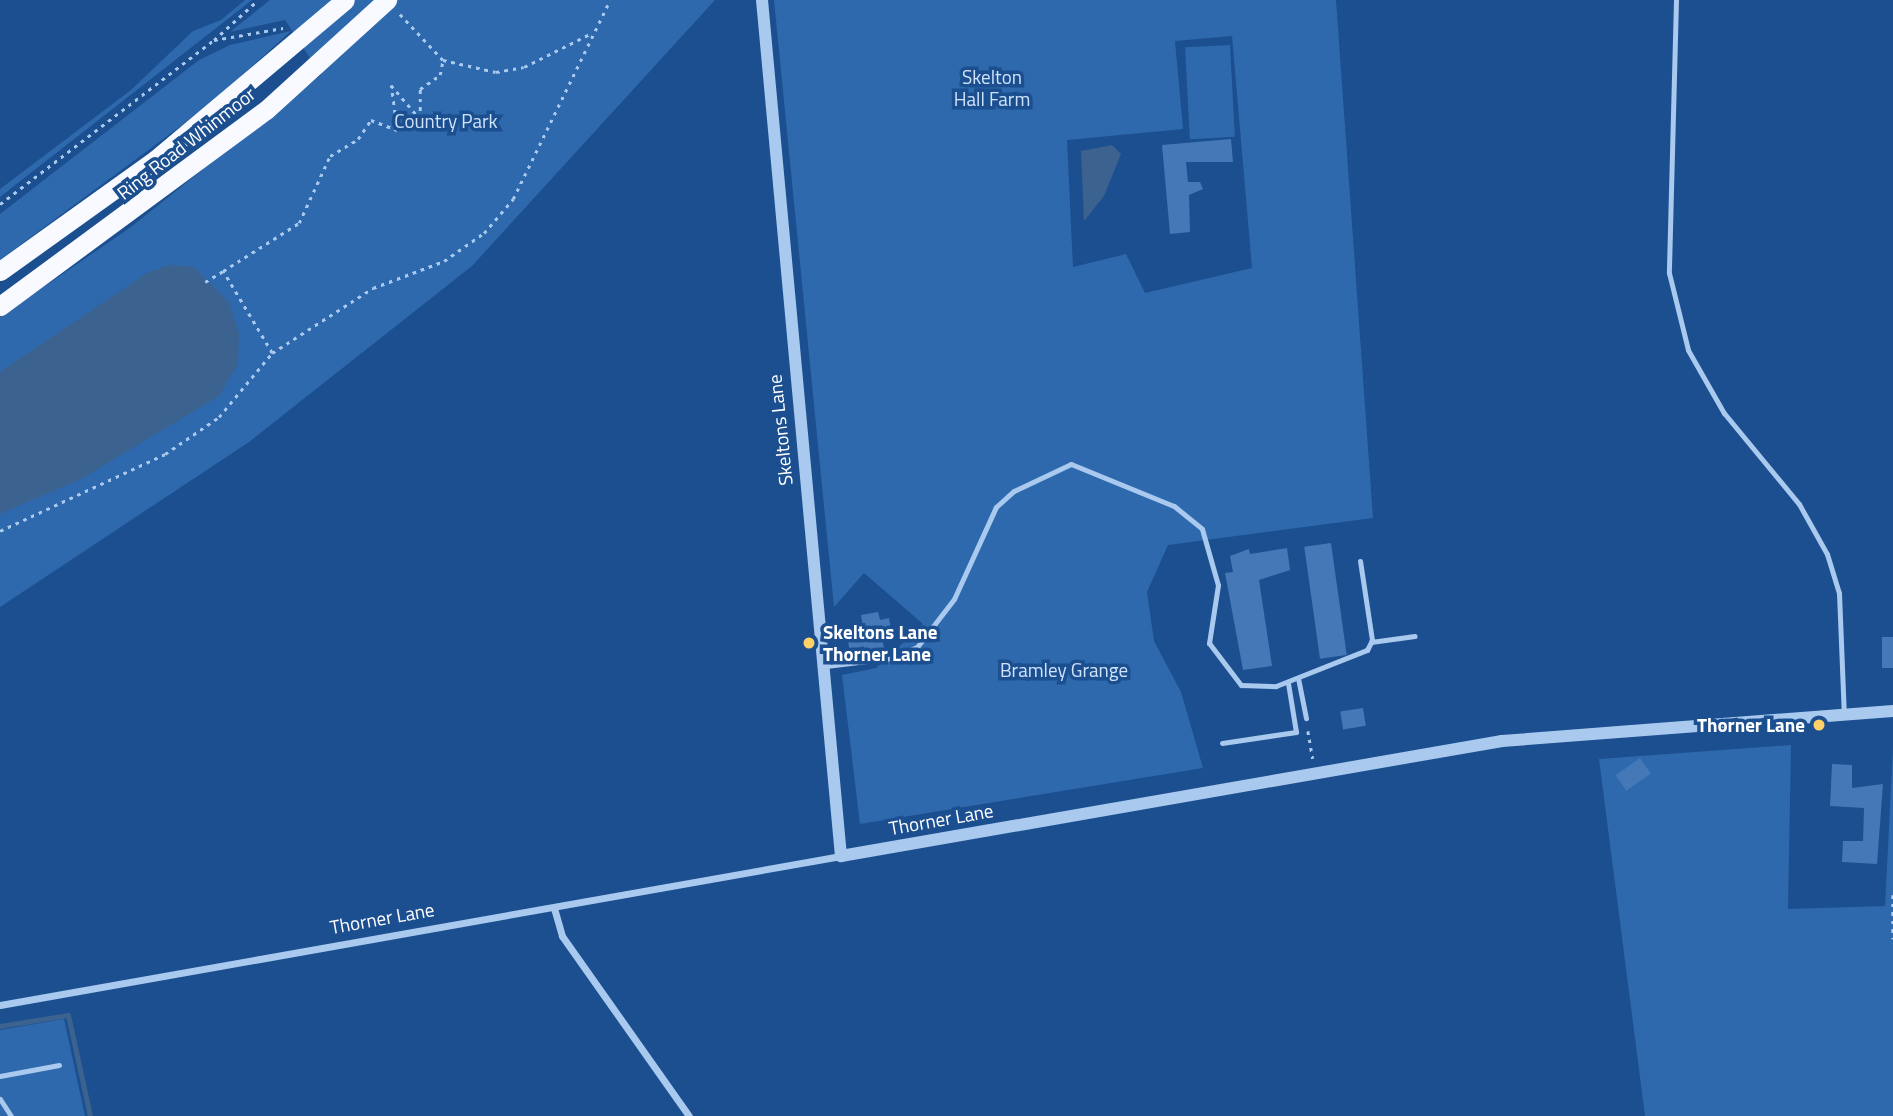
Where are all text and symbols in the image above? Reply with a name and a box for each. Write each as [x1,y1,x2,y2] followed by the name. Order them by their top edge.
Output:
[954,66,1030,110] park label: Skelton Hall Farm
[112,82,260,204] street label: Ring Road Whinmoor
[394,110,498,132] park label: Country Park
[763,373,797,487] street label: Skeltons Lane
[823,621,937,665] place label: Skeltons Lane Thorner Lane
[801,635,817,651] marker: Skeltons Lane Thorner Lane
[1000,659,1128,681] park label: Bramley Grange
[1697,714,1805,736] place label: Thorner Lane
[1811,717,1827,733] marker: Thorner Lane
[887,799,995,839] street label: Thorner Lane
[328,898,436,938] street label: Thorner Lane

